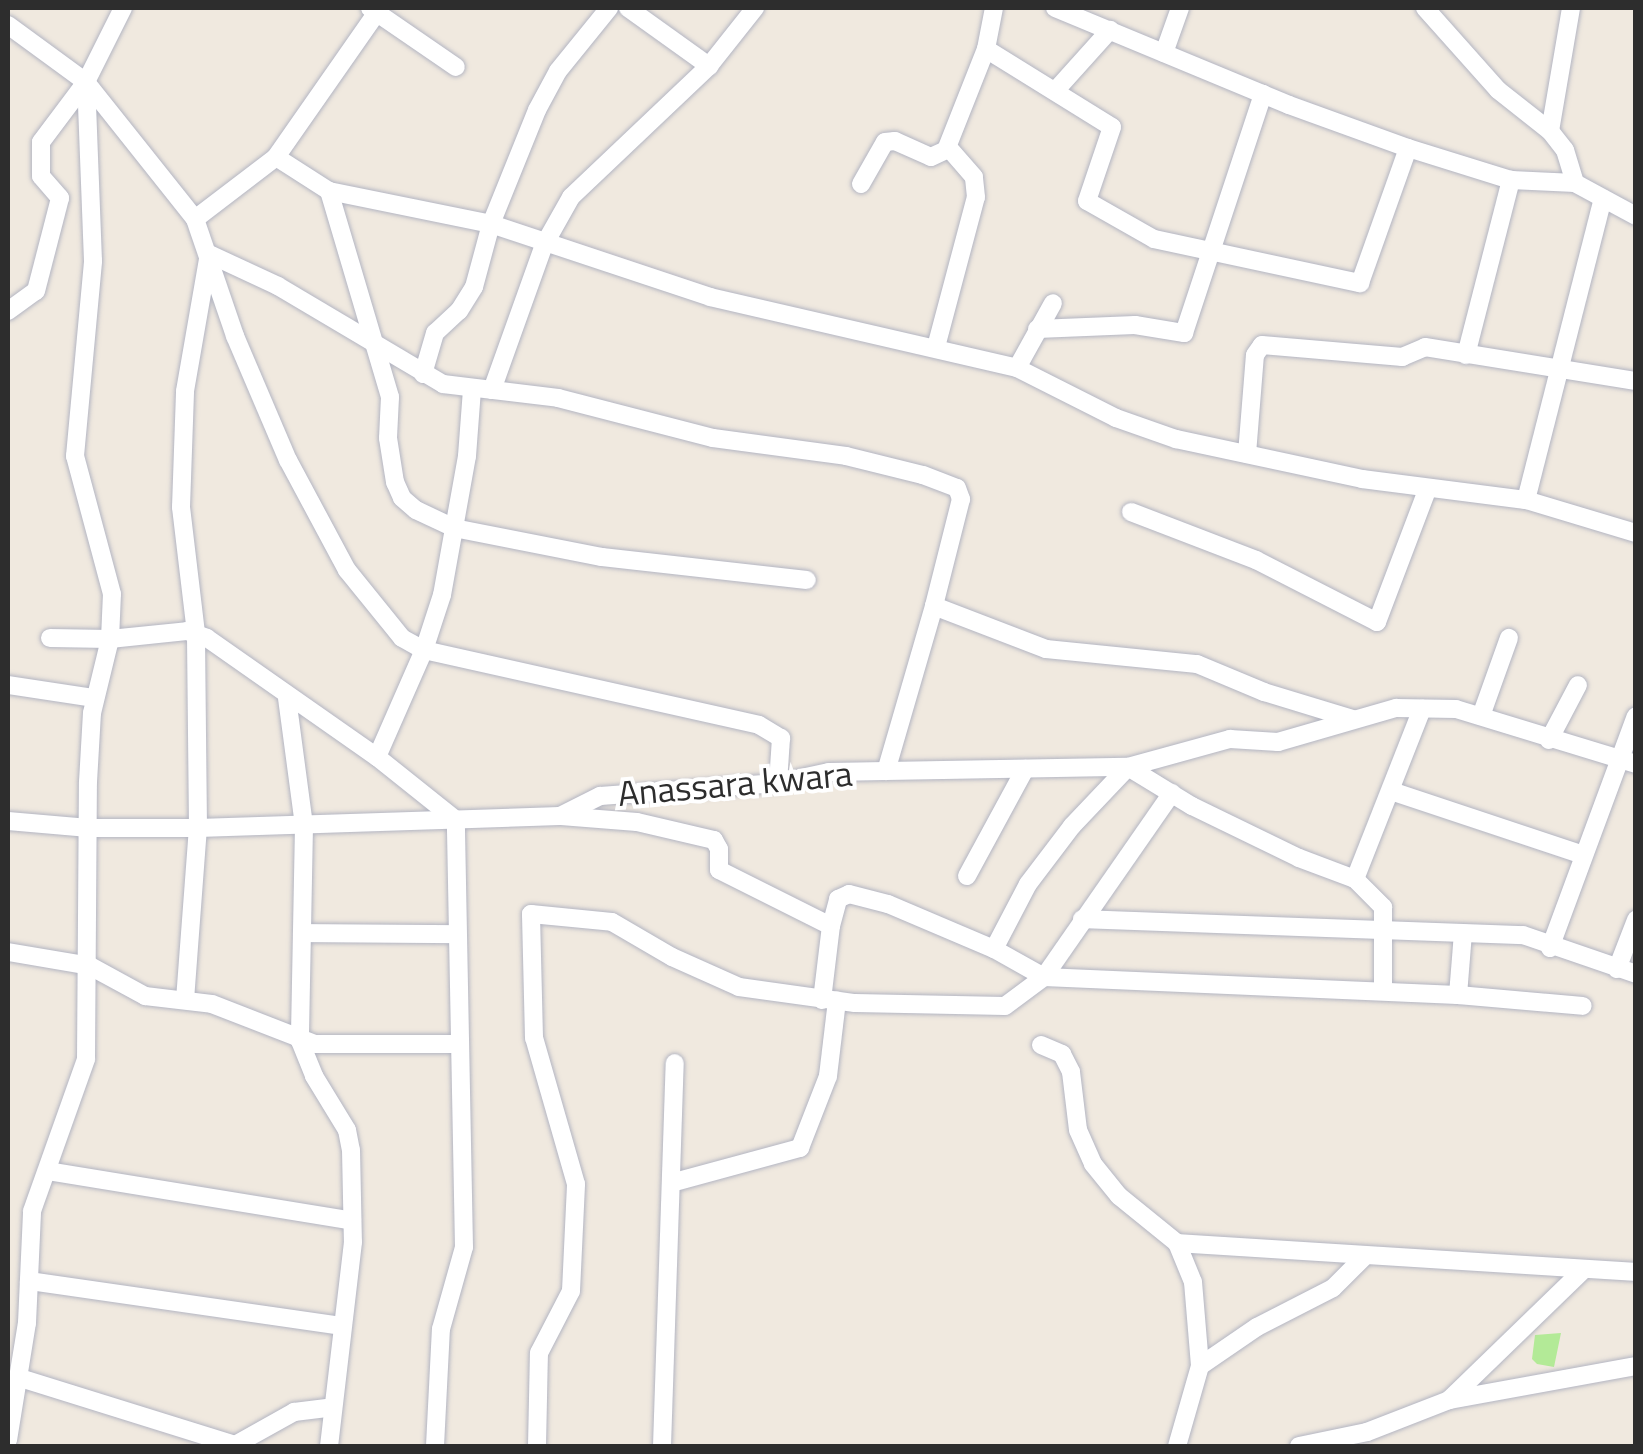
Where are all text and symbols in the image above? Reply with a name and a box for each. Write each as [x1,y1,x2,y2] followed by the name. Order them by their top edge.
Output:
[616,752,854,814] street label: Anassara kwara

